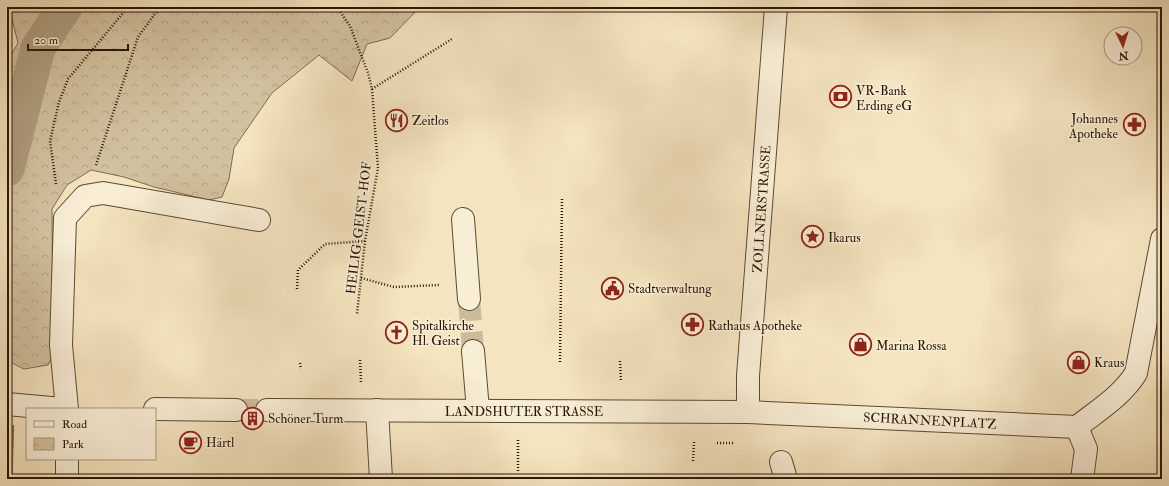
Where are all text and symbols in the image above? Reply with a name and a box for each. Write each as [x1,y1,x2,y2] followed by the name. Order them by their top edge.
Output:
[28,26,128,52] scale bar
[1103,26,1143,66] north arrow
[34,33,59,48] text: 20 m
[1117,49,1130,62] text: N
[856,83,912,114] place label: VR-Bank Erding eG
[827,84,853,110] bank icon: VR-Bank Erding eG
[384,107,410,133] restaurant icon: Zeitlos
[1068,111,1119,143] place label: Johannes Apotheke
[1121,112,1147,138] pharmacy icon: Johannes Apotheke
[412,113,449,129] place label: Zeitlos
[750,145,774,273] street label: ZOLLNERSTRASSE
[343,161,375,295] street label: HEILIG-GEIST-HOF
[799,224,825,250] place icon: Ikarus
[828,230,861,246] place label: Ikarus
[599,275,625,301] public building icon: Stadtverwaltung
[628,281,712,297] place label: Stadtverwaltung
[680,312,706,338] pharmacy icon: Rathaus Apotheke
[412,318,475,349] place label: Spitalkirche Hl. Geist
[708,318,803,335] place label: Rathaus Apotheke
[384,319,410,345] church icon: Spitalkirche Hl. Geist
[847,332,873,358] shop icon: Marina Rossa
[876,338,947,354] place label: Marina Rossa
[1065,349,1091,375] shop icon: Kraus
[1094,355,1125,371] place label: Kraus
[445,404,603,420] street label: LANDSHUTER STRASSE
[239,405,265,431] building icon: Schöner Turm
[26,408,156,460] legend
[863,410,997,433] street label: SCHRANNENPLATZ
[268,411,343,427] place label: Schöner Turm
[62,417,87,432] text: Road
[177,429,203,455] cafe icon: Härtl
[206,435,235,451] place label: Härtl
[62,437,84,452] text: Park

